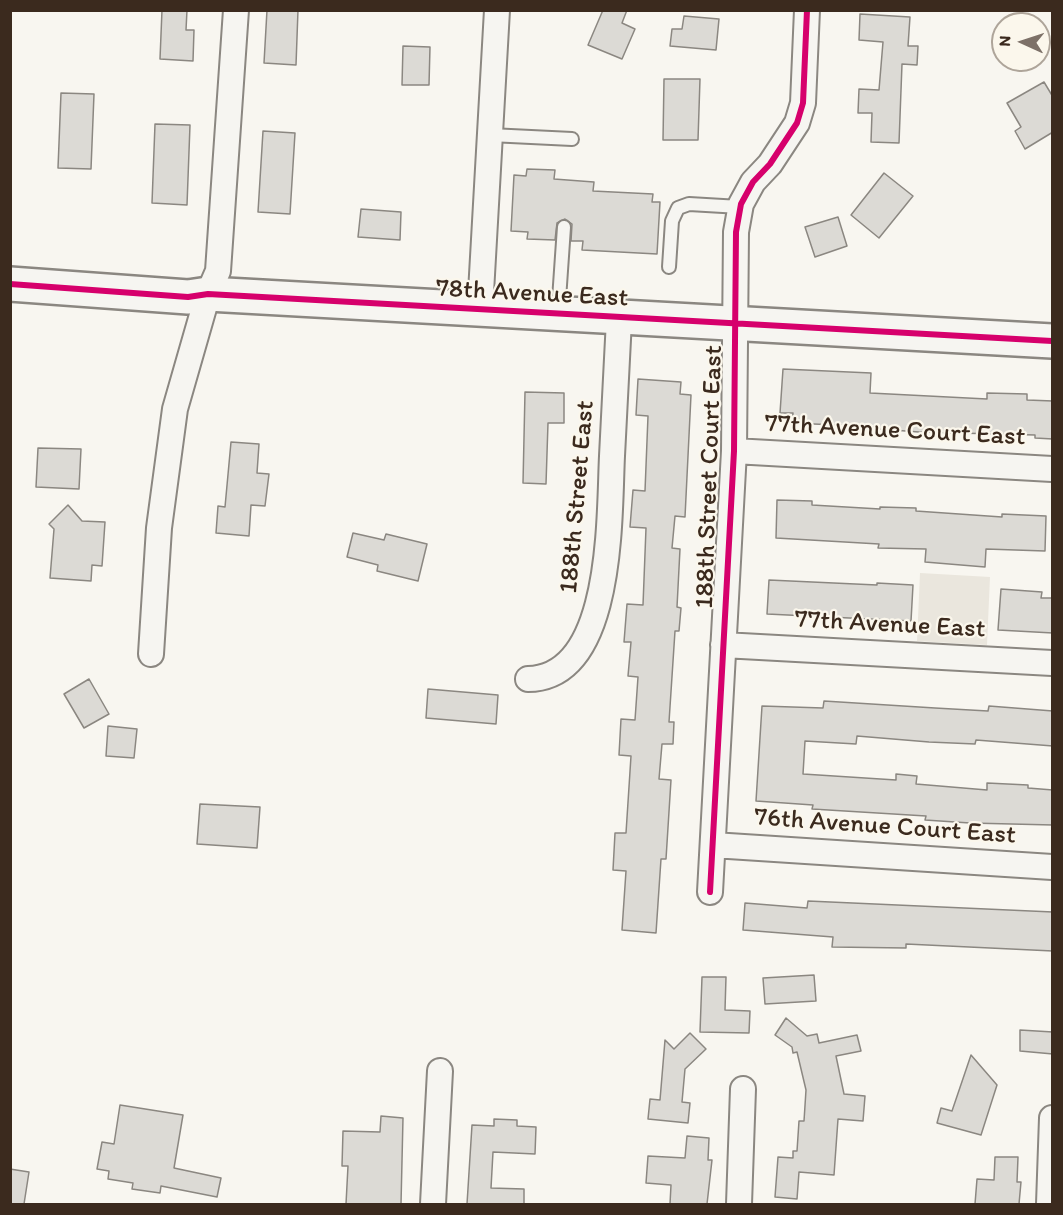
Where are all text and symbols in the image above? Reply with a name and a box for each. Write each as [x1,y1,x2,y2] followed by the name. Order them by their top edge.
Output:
[991,12,1051,72] north arrow
[995,35,1014,47] text: N
[435,273,629,315] street label: 78th Avenue East
[690,345,730,609] street label: 188th Street Court East
[554,399,602,595] street label: 188th Street East
[764,409,1026,453] street label: 77th Avenue Court East
[794,604,986,646] street label: 77th Avenue East
[753,802,1017,852] street label: 76th Avenue Court East

